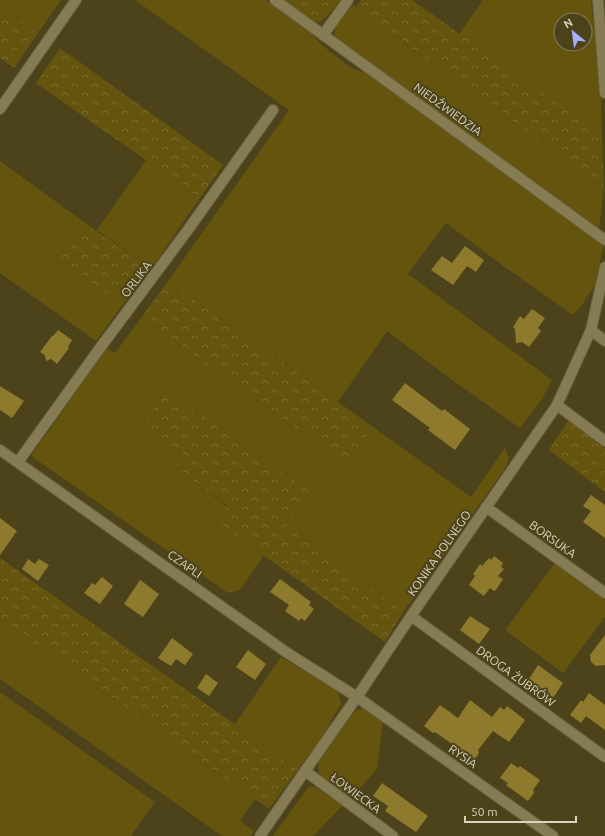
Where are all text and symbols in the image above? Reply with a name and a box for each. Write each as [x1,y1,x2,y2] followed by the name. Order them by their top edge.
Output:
[553,12,593,52] north arrow
[562,16,575,30] text: N
[412,80,485,138] street label: NIEDŹWIEDZIA
[118,258,154,299] street label: ORLIKA
[405,508,473,598] street label: KONIKA POLNEGO
[527,518,579,560] street label: BORSUKA
[165,548,205,580] street label: CZAPLI
[474,643,558,709] street label: DROGA ŻUBRÓW
[446,742,480,770] street label: RYSIA
[328,770,384,816] street label: ŁOWIECKA
[465,798,576,824] scale bar
[471,805,498,818] text: 50 m

